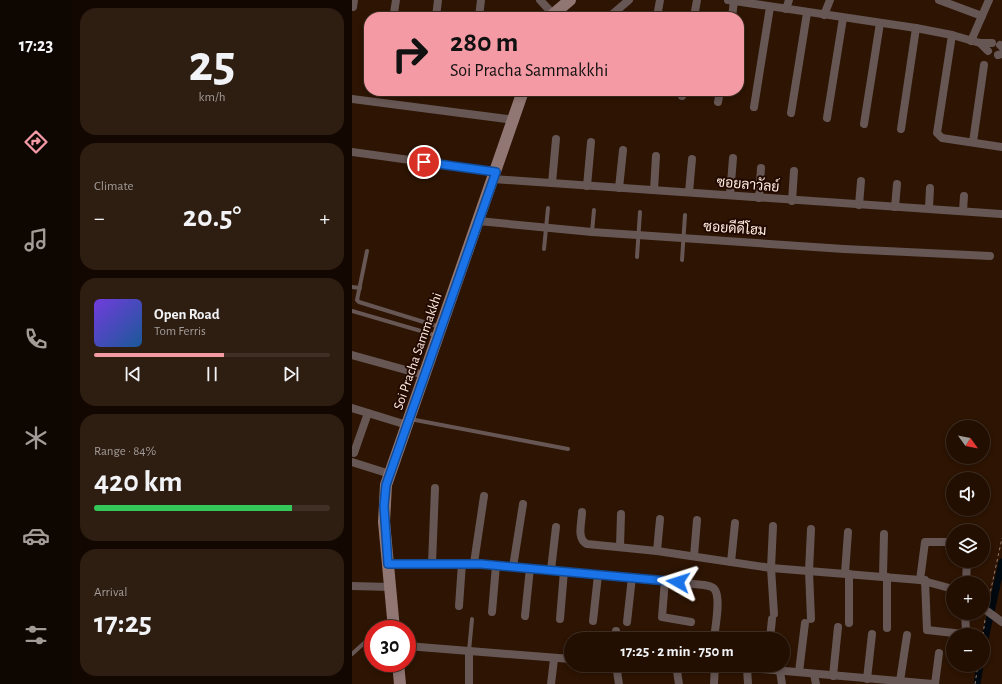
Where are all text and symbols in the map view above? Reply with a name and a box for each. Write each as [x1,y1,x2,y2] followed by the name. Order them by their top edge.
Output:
[384,28,436,80] icon: right
[450,29,518,57] text: 280 m
[19,37,53,55] text: 17:23
[189,38,235,90] text: 25
[450,62,608,80] text: Soi Pracha Sammakkhi
[199,91,225,104] text: km/h
[22,128,50,156] icon: directions
[407,145,441,179] pin
[413,151,435,173] icon: arrive
[716,172,780,195] street label: ซอยลาวัลย์
[94,180,133,193] text: Climate
[183,202,241,232] text: 20.5°
[94,207,105,229] text: −
[319,207,330,229] text: +
[703,217,767,238] street label: ซอยดีดีโฮม
[22,226,50,254] icon: music
[391,291,445,412] street label: Soi Pracha Sammakkhi
[154,307,220,322] text: Open Road
[22,325,50,353] icon: phone
[154,325,206,338] text: Tom Ferris
[122,363,144,385] icon: previous
[201,363,223,385] icon: pause
[280,363,302,385] icon: next
[946,420,990,464] north arrow
[946,420,990,672] map controls
[22,424,50,452] icon: climate
[94,445,156,458] text: Range · 84%
[94,467,182,497] text: 420 km
[946,472,990,516] button: sound
[22,522,50,550] icon: car
[946,524,990,568] button: layers
[657,561,699,603] position arrow
[946,576,990,620] button: +
[94,586,127,599] text: Arrival
[94,608,152,638] text: 17:25
[364,620,416,672] speed limit sign: 30
[22,621,50,649] icon: filters
[946,628,990,672] button: −
[620,644,734,659] text: 17:25 · 2 min · 750 m

